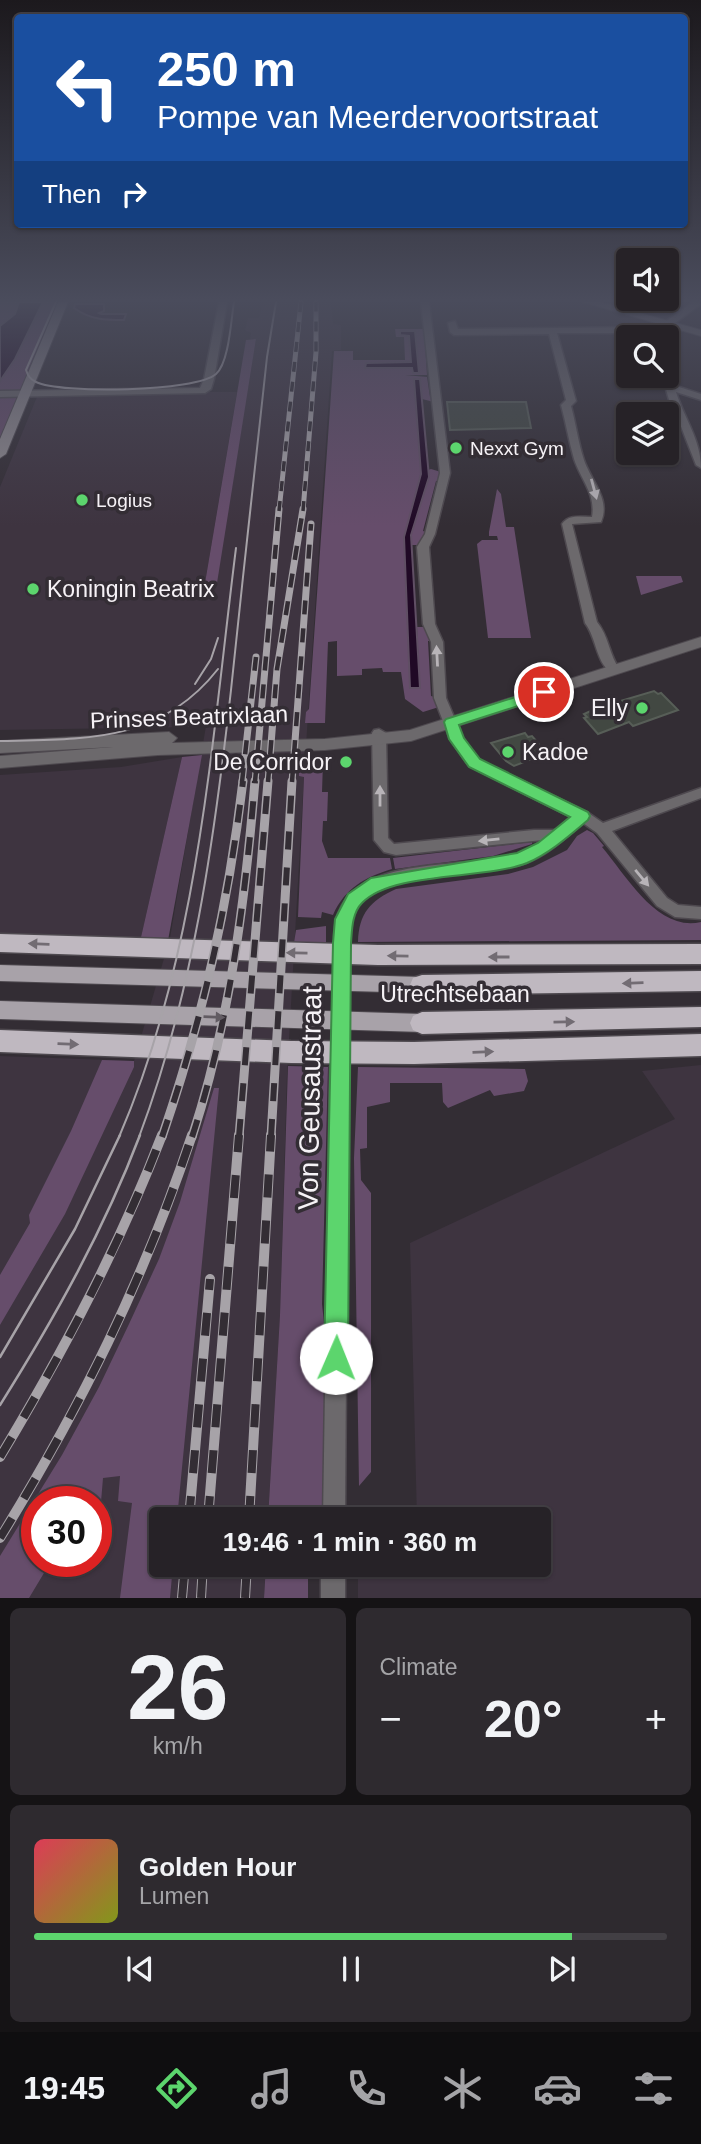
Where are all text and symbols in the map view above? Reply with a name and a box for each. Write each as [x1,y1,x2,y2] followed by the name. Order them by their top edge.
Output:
[42,42,133,133] icon: left
[157,42,296,96] text: 250 m
[157,99,598,135] text: Pompe van Meerdervoortstraat
[115,175,153,213] icon: right
[42,179,101,209] text: Then
[616,248,679,465] map controls
[616,248,679,311] button: sound
[616,325,679,388] button: search
[616,402,679,465] button: layers
[470,438,564,459] place label: Nexxt Gym
[448,440,464,456] marker: Nexxt Gym
[589,478,599,499] one-way arrow
[96,490,152,511] place label: Logius
[74,492,90,508] marker: Logius
[47,576,215,602] place label: Koningin Beatrix
[25,581,41,597] marker: Koningin Beatrix
[432,645,443,667] one-way arrow
[514,662,574,722] pin
[525,673,563,711] icon: arrive
[591,695,628,721] place label: Elly
[634,700,650,716] marker: Elly
[90,701,288,733] street label: Prinses Beatrixlaan
[522,739,589,765] place label: Kadoe
[500,744,516,760] marker: Kadoe
[213,749,332,775] place label: De Corridor
[338,754,354,770] marker: De Corridor
[374,785,386,807] one-way arrow
[478,834,500,845] one-way arrow
[634,869,650,887] one-way arrow
[28,938,50,950] one-way arrow
[286,947,308,959] one-way arrow
[387,950,409,961] one-way arrow
[488,951,510,963] one-way arrow
[622,977,644,989] one-way arrow
[380,981,530,1007] street label: Utrechtsebaan
[293,985,327,1210] street label: Von Geusaustraat
[204,1012,226,1023] one-way arrow
[553,1016,575,1027] one-way arrow
[57,1039,79,1050] one-way arrow
[472,1046,494,1057] one-way arrow
[299,1321,373,1395] position arrow
[21,1486,112,1577] speed limit sign: 30
[223,1527,477,1557] text: 19:46 · 1 min · 360 m
[127,1637,228,1738] text: 26
[380,1654,457,1680] text: Climate
[484,1690,563,1748] text: 20°
[380,1698,402,1740] text: −
[645,1698,667,1740] text: +
[153,1733,203,1759] text: km/h
[139,1852,296,1882] text: Golden Hour
[139,1883,209,1909] text: Lumen
[121,1950,159,1988] icon: previous
[332,1950,370,1988] icon: pause
[543,1950,581,1988] icon: next
[152,2064,201,2113] icon: directions
[247,2064,296,2113] icon: music
[342,2064,391,2113] icon: phone
[438,2064,487,2113] icon: climate
[533,2064,582,2113] icon: car
[629,2064,678,2113] icon: filters
[23,2070,105,2106] text: 19:45

